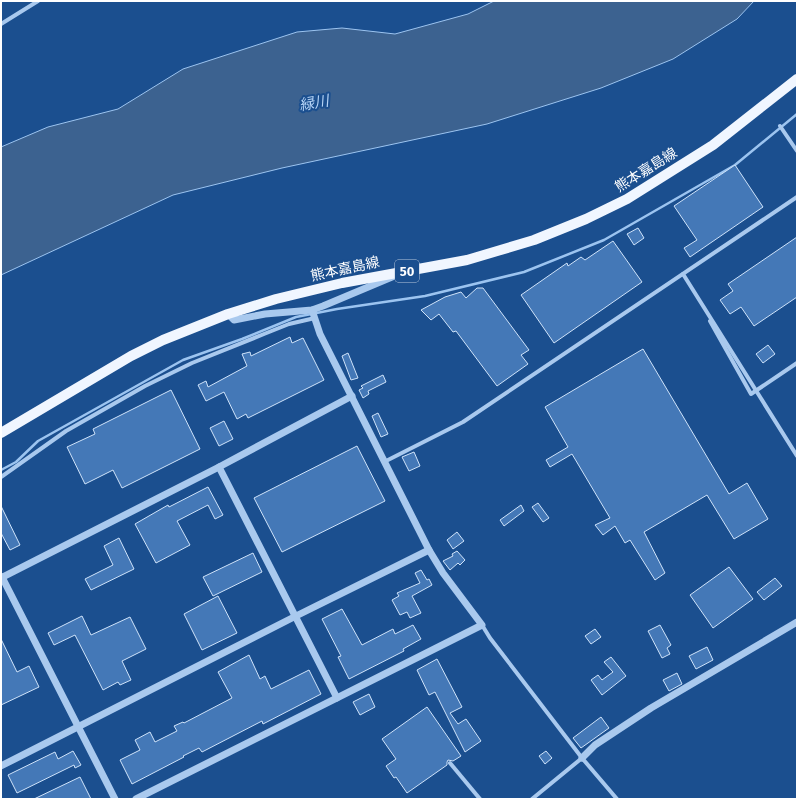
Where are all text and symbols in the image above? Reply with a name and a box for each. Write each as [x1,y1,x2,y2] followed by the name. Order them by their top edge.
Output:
[298,91,332,114] water label: 緑川
[612,144,680,196] street label: 熊本嘉島線
[309,253,381,285] street label: 熊本嘉島線
[395,260,419,282] road number: 50

